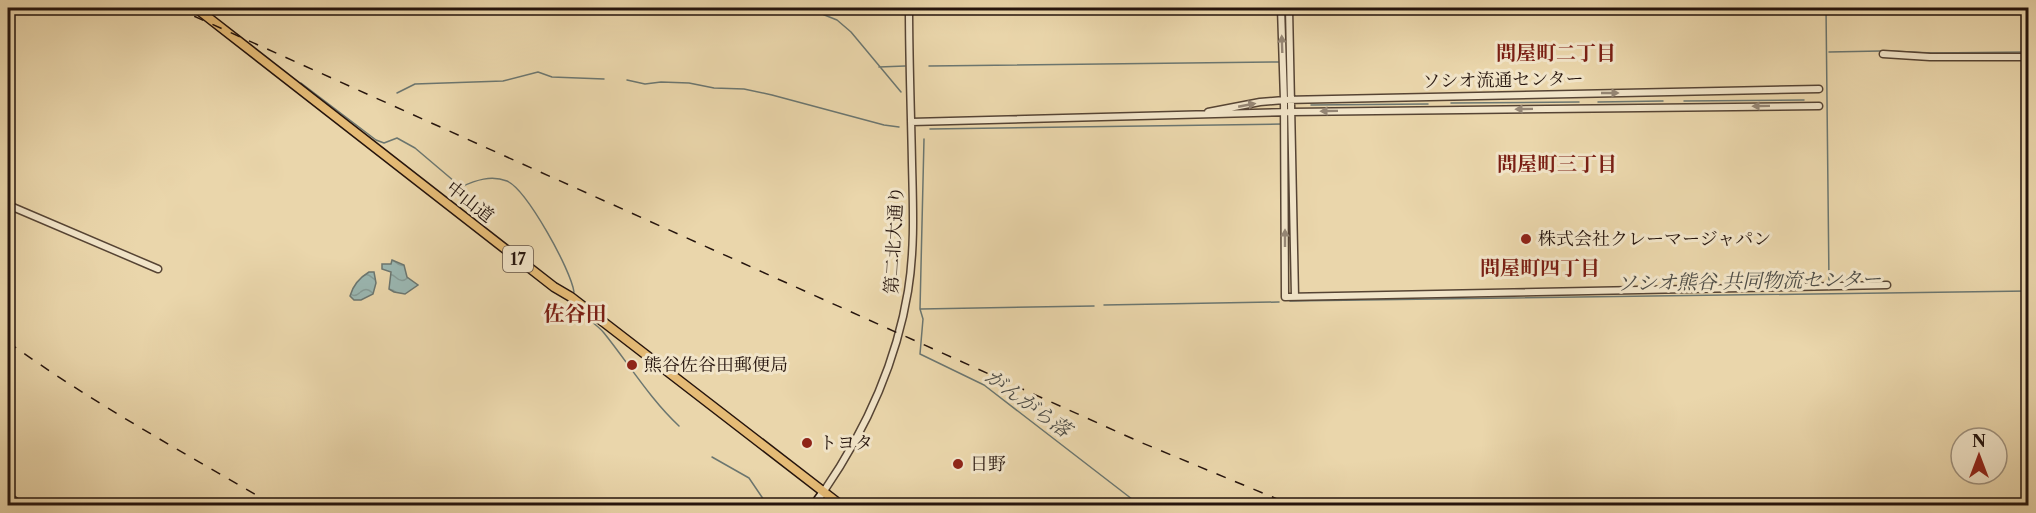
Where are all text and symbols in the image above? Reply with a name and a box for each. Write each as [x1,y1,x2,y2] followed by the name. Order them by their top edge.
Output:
[1277,34,1286,53] one-way arrow
[1496,41,1616,65] district label: 問屋町二丁目
[1422,68,1584,92] street label: ソシオ流通センター
[1600,88,1619,98] one-way arrow
[1238,100,1257,109] one-way arrow
[1751,101,1770,111] one-way arrow
[1514,104,1533,114] one-way arrow
[1319,106,1338,116] one-way arrow
[1497,152,1617,176] district label: 問屋町三丁目
[442,177,498,227] street label: 中山道
[880,185,908,295] street label: 第二北大通り
[1538,228,1771,250] place label: 株式会社クレーマージャパン
[1280,229,1290,248] one-way arrow
[1519,232,1533,246] marker: 株式会社クレーマージャパン
[503,246,533,272] road number: 17
[1480,256,1600,280] district label: 問屋町四丁目
[1616,267,1882,295] water label: ソシオ熊谷 共同物流センター
[544,301,607,326] district label: 佐谷田
[644,354,788,376] place label: 熊谷佐谷田郵便局
[625,358,639,372] marker: 熊谷佐谷田郵便局
[980,364,1078,444] water label: がんがら落
[1949,426,2009,486] north arrow
[1972,431,1986,451] text: N
[819,432,873,454] place label: トヨタ
[800,436,814,450] marker: トヨタ
[970,453,1006,475] place label: 日野
[951,457,965,471] marker: 日野

